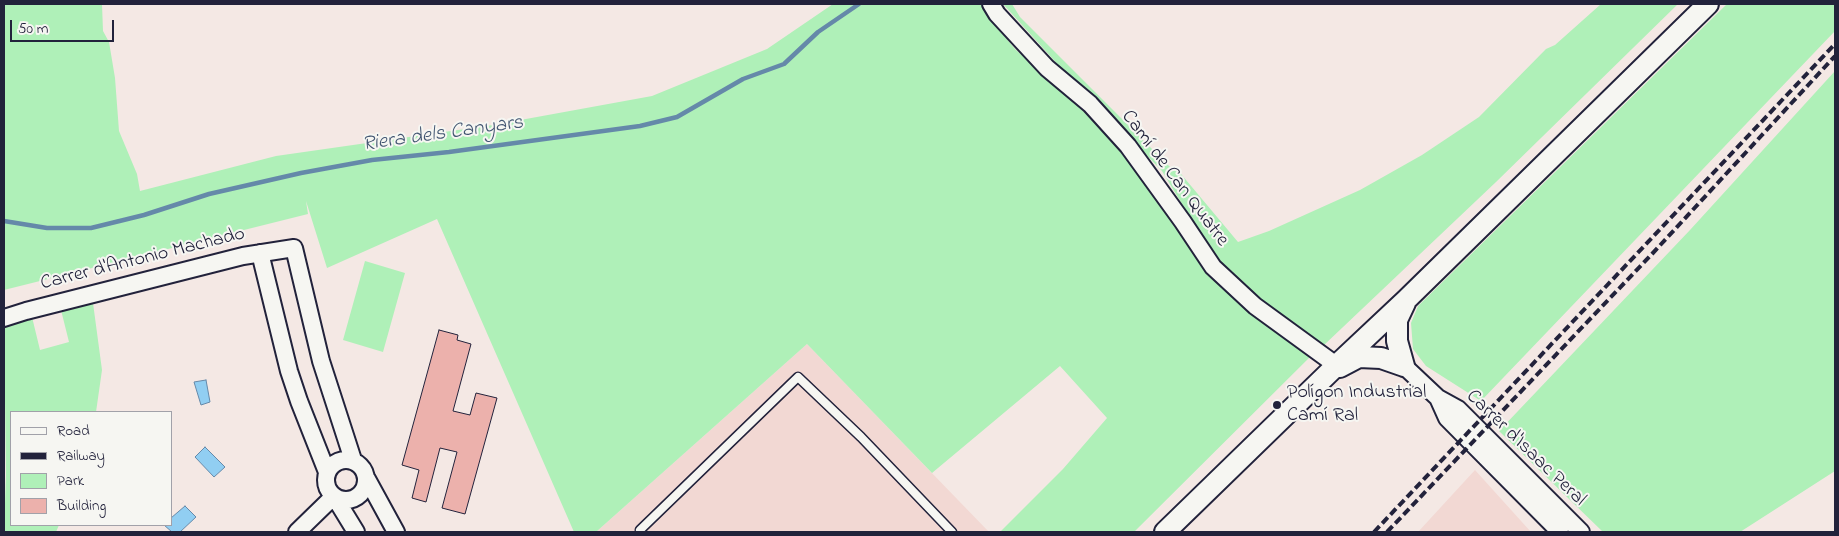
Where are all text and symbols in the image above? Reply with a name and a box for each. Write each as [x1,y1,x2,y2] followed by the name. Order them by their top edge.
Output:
[12,10,116,42] scale bar
[18,18,48,40] text: 50 m
[1115,106,1233,252] street label: Camí de Can Quatre
[361,111,525,159] water label: Riera dels Canyars
[38,223,248,297] street label: Carrer d'Antonio Machado
[1287,382,1426,429] place label: Polígon Industrial Camí Ral
[1460,386,1590,512] street label: Carrer d'Isaac Peral
[1271,399,1283,411] marker: Polígon Industrial Camí Ral
[10,411,172,526] legend
[57,420,90,442] text: Road
[57,445,105,467] text: Railway
[57,470,84,492] text: Park
[57,495,106,517] text: Building

